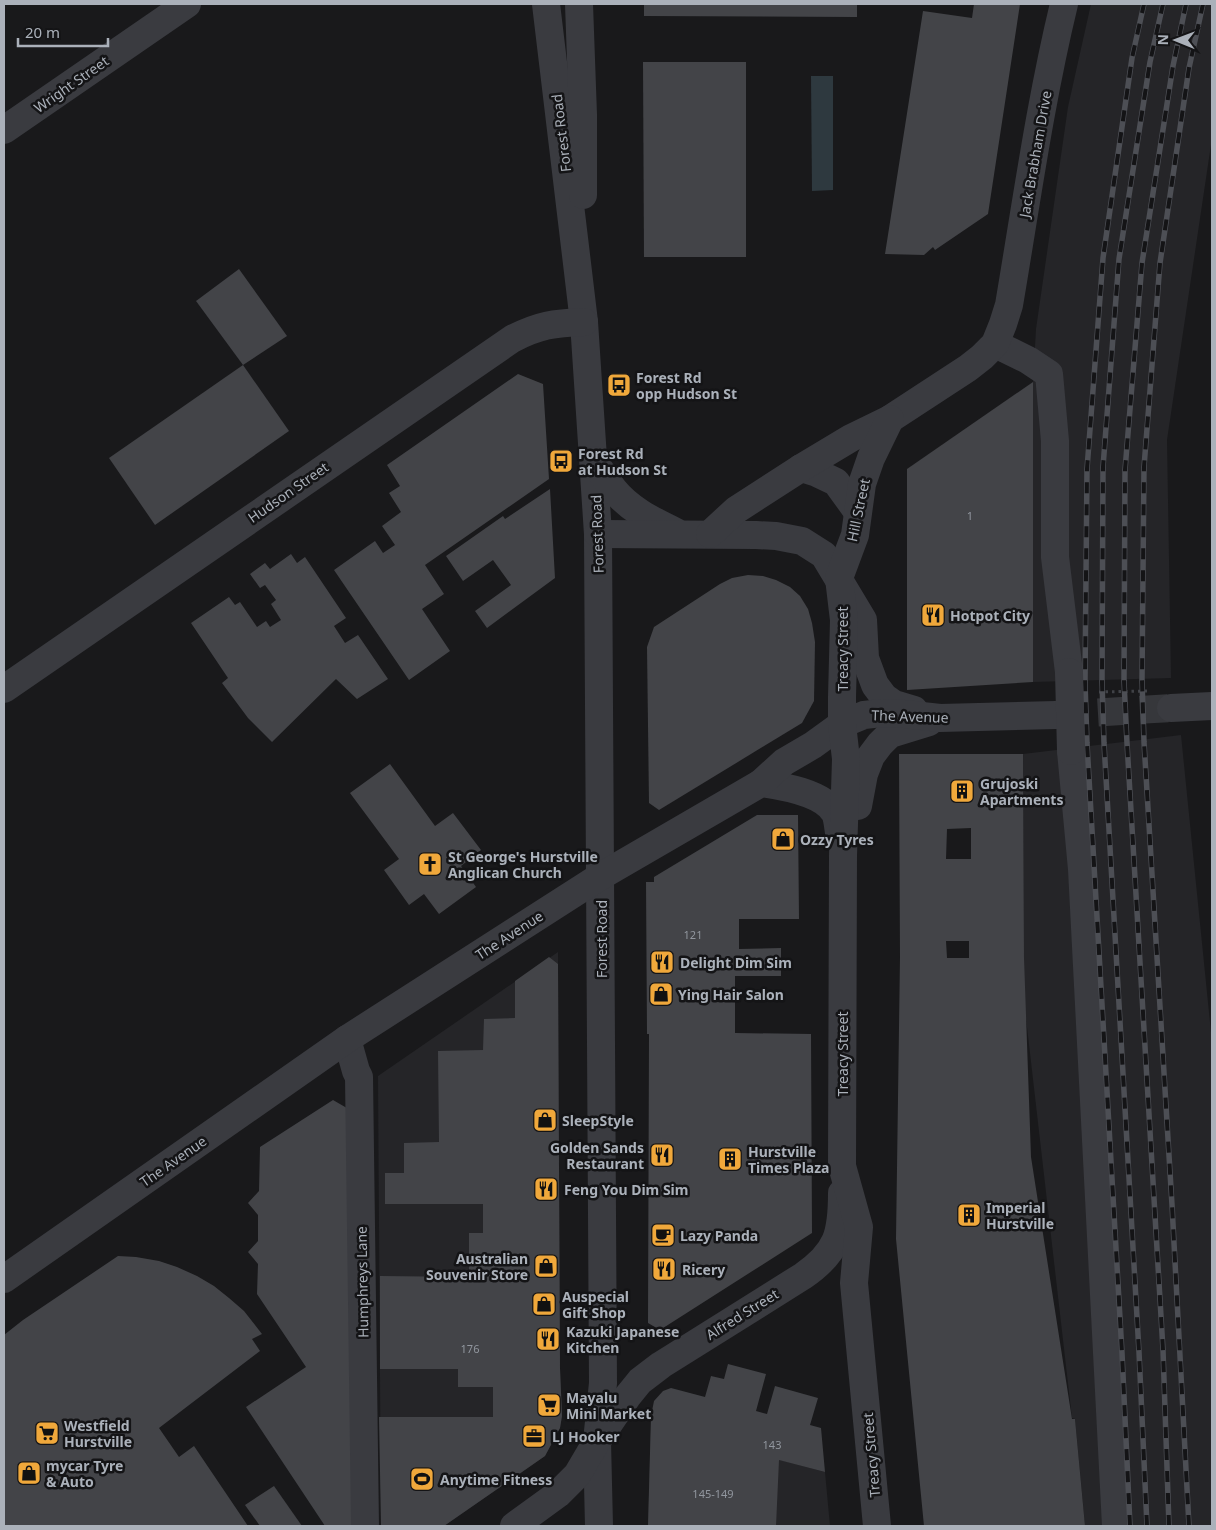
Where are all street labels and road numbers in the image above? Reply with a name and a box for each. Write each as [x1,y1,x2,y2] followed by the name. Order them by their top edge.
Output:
[30,51,112,117] street label: Wright Street
[1014,89,1056,221] street label: Jack Brabham Drive
[547,93,575,173] street label: Forest Road
[244,457,332,527] street label: Hudson Street
[842,477,874,543] street label: Hill Street
[586,495,608,573] street label: Forest Road
[833,607,852,691] street label: Treacy Street
[871,705,949,727] street label: The Avenue
[592,900,611,978] street label: Forest Road
[471,906,547,964] street label: The Avenue
[833,1012,852,1096] street label: Treacy Street
[136,1131,210,1191] street label: The Avenue
[352,1226,372,1338] street label: Humphreys Lane
[702,1284,782,1344] street label: Alfred Street
[858,1412,884,1498] street label: Treacy Street

